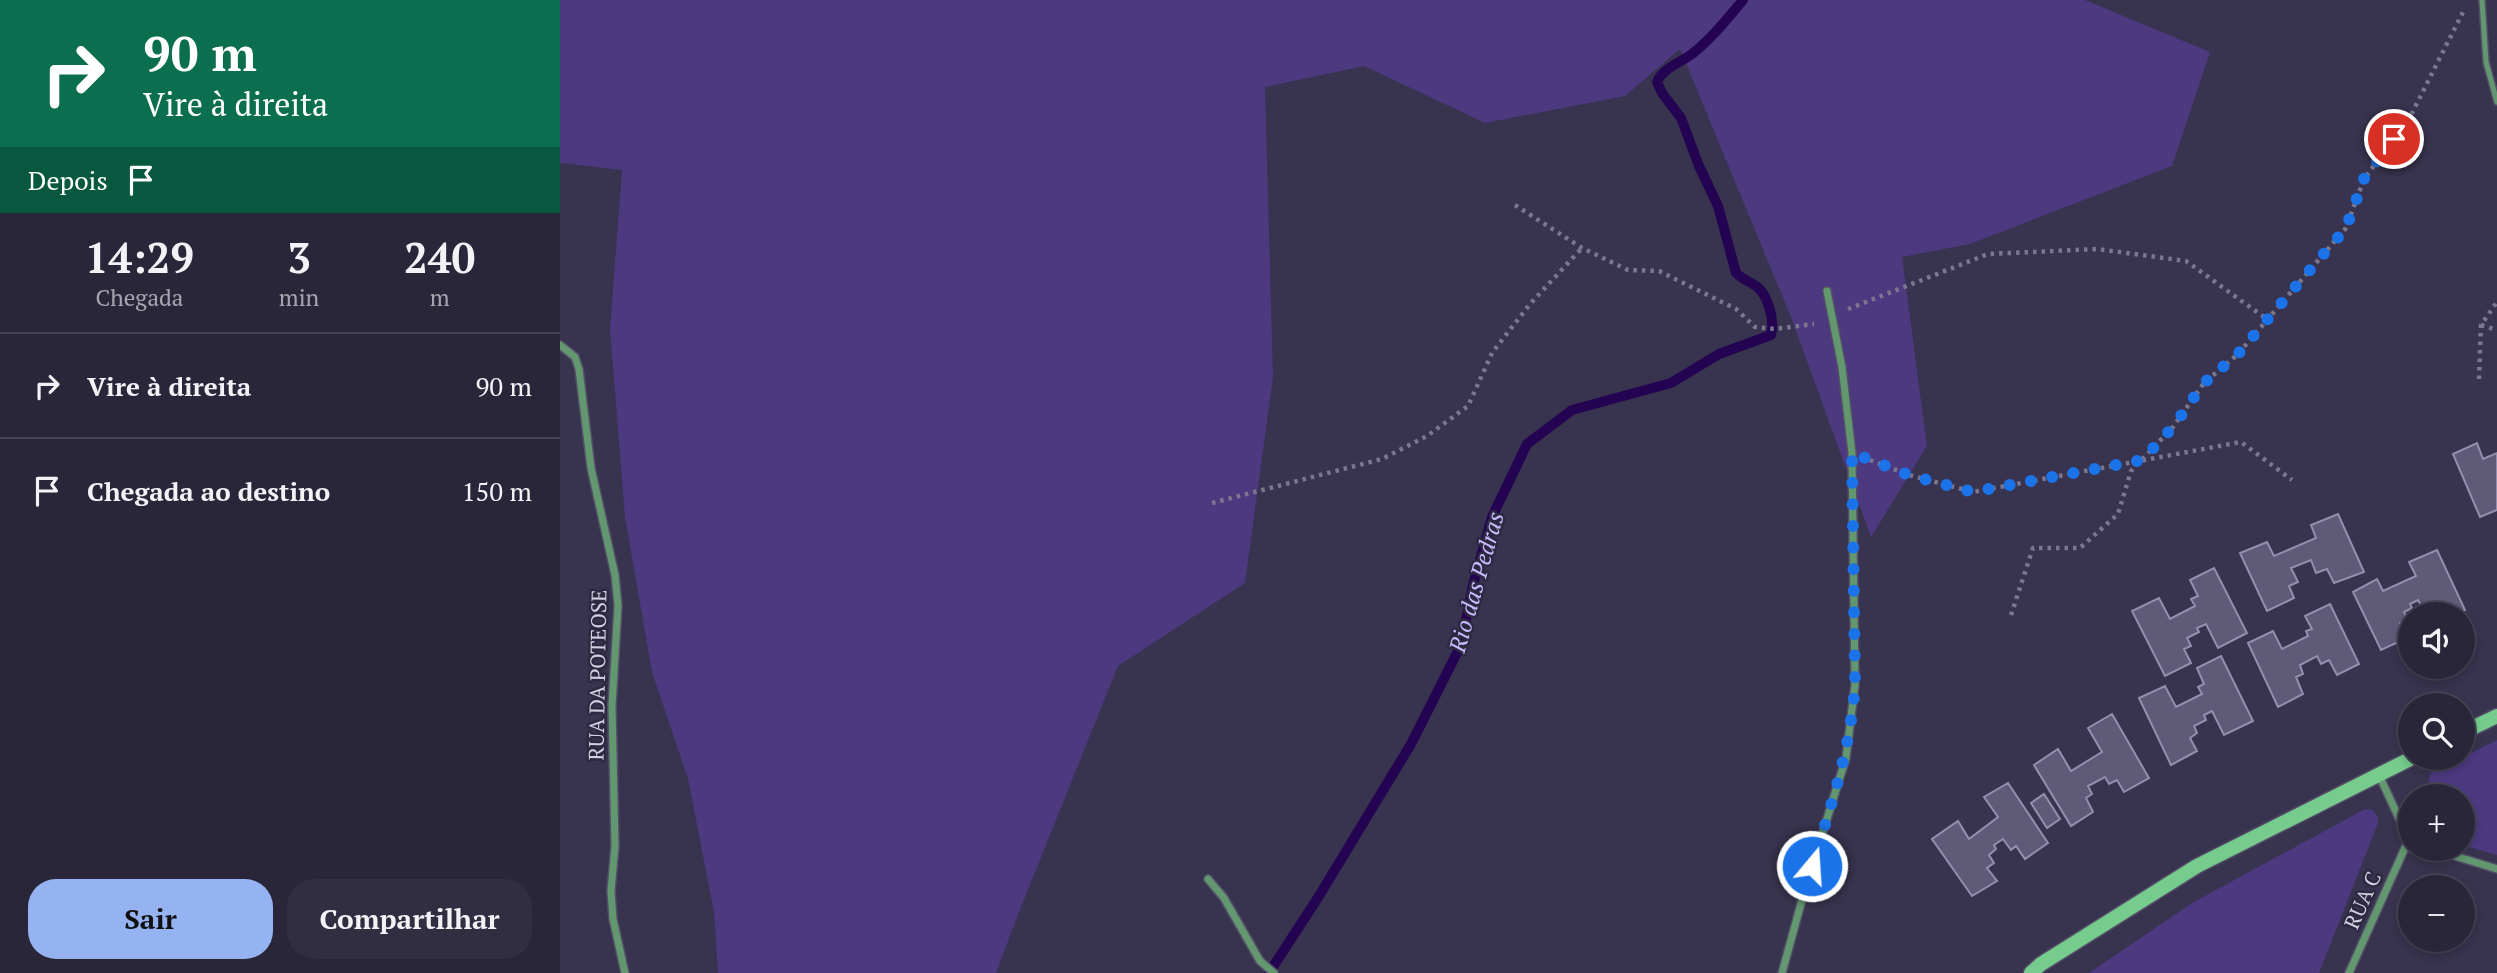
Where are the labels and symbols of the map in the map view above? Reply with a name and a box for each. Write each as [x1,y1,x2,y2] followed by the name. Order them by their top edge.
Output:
[2364,109,2424,169] pin
[1441,508,1511,657] water label: Rio das Pedras
[582,589,612,761] street label: RUA DA POTEOSE
[1775,829,1849,903] position arrow
[2337,867,2387,933] street label: RUA C

